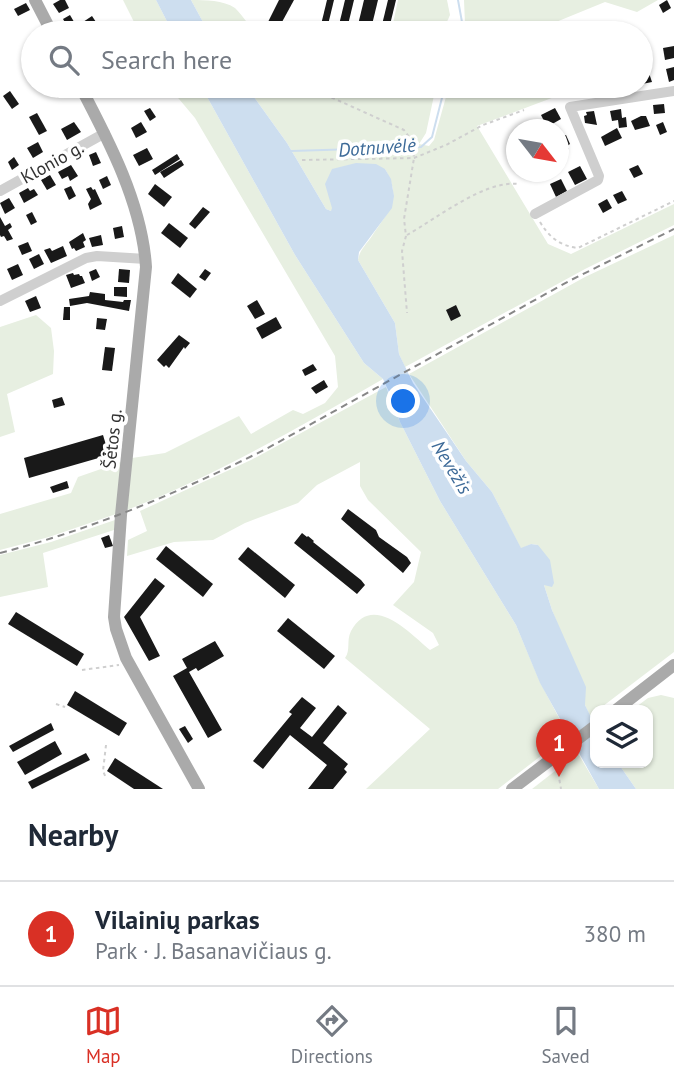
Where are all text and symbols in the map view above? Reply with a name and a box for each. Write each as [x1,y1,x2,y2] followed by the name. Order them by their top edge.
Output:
[21,21,653,98] search box
[45,41,83,79] icon: search
[101,43,232,76] text: Search here
[506,119,569,182] north arrow
[337,132,417,162] water label: Dotnuvėlė
[16,135,88,189] street label: Klonio g.
[386,384,420,418] your location
[97,408,127,470] street label: Šėtos g.
[427,436,478,499] water label: Nevėžis
[590,705,653,768] map controls
[590,705,653,768] button: layers
[536,719,582,777] pin: 1
[28,815,118,854] text: Nearby
[95,903,260,936] text: Vilainių parkas
[44,919,58,948] text: 1
[584,919,646,948] text: 380 m
[95,936,332,965] text: Park · J. Basanavičiaus g.
[84,1002,122,1068] tab: Map
[291,1002,373,1068] tab: Directions
[541,1002,590,1068] tab: Saved

